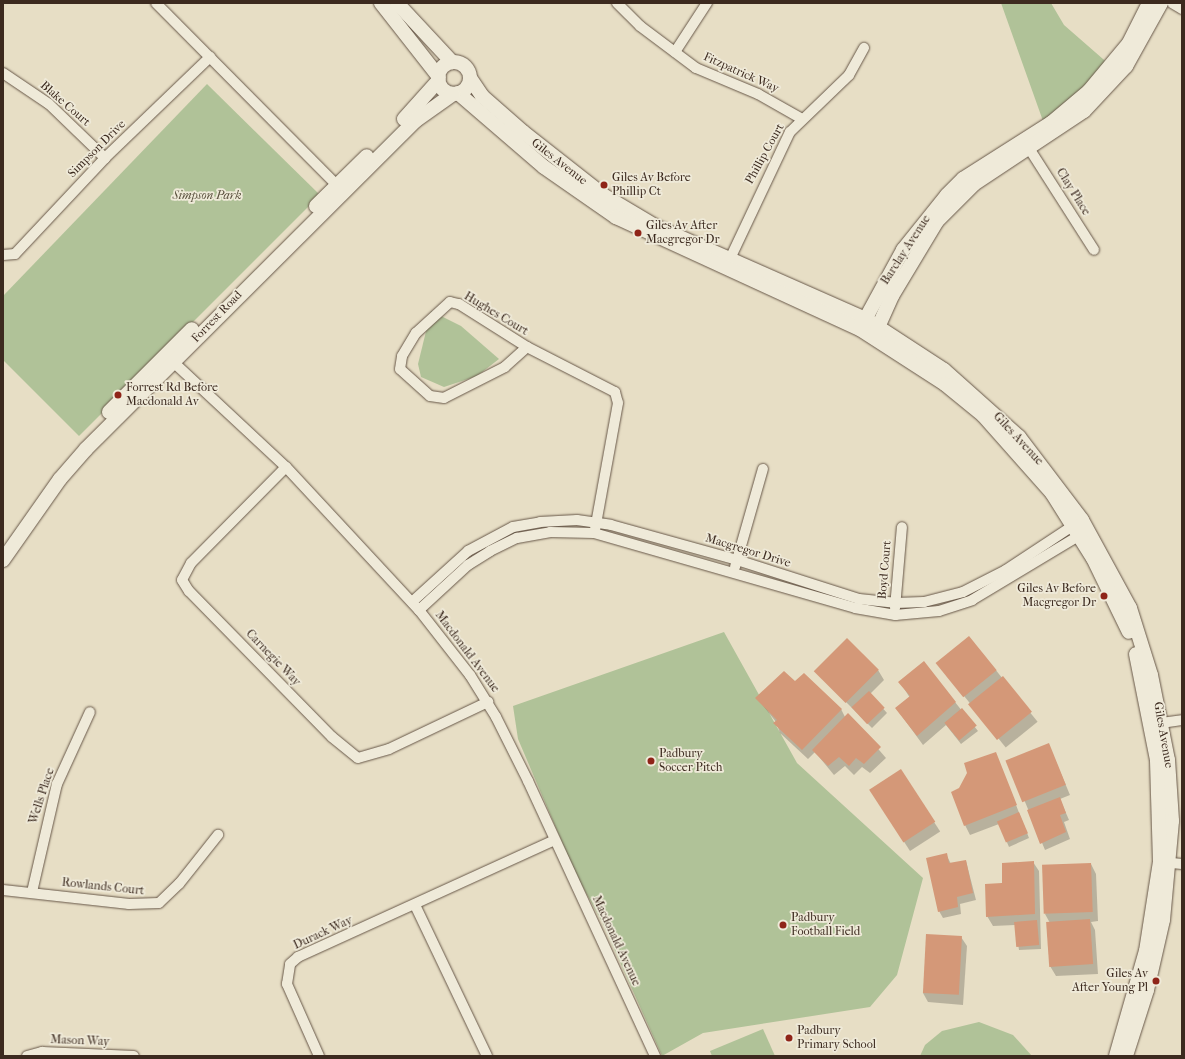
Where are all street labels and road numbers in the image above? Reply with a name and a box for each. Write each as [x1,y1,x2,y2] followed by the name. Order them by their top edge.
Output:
[701,50,781,96] street label: Fitzpatrick Way
[37,78,93,130] street label: Blake Court
[65,117,129,181] street label: Simpson Drive
[742,121,788,187] street label: Phillip Court
[528,136,590,188] street label: Giles Avenue
[1053,166,1093,218] street label: Clay Place
[878,213,934,287] street label: Barclay Avenue
[189,288,245,346] street label: Forrest Road
[461,289,531,339] street label: Hughes Court
[990,410,1046,468] street label: Giles Avenue
[704,531,792,571] street label: Macgregor Drive
[875,540,895,600] street label: Boyd Court
[432,609,502,695] street label: Macdonald Avenue
[243,627,303,689] street label: Carnegie Way
[1150,701,1176,769] street label: Giles Avenue
[26,766,58,826] street label: Wells Place
[61,876,145,898] street label: Rowlands Court
[589,894,643,988] street label: Macdonald Avenue
[291,913,355,953] street label: Durack Way
[50,1033,110,1049] street label: Mason Way

